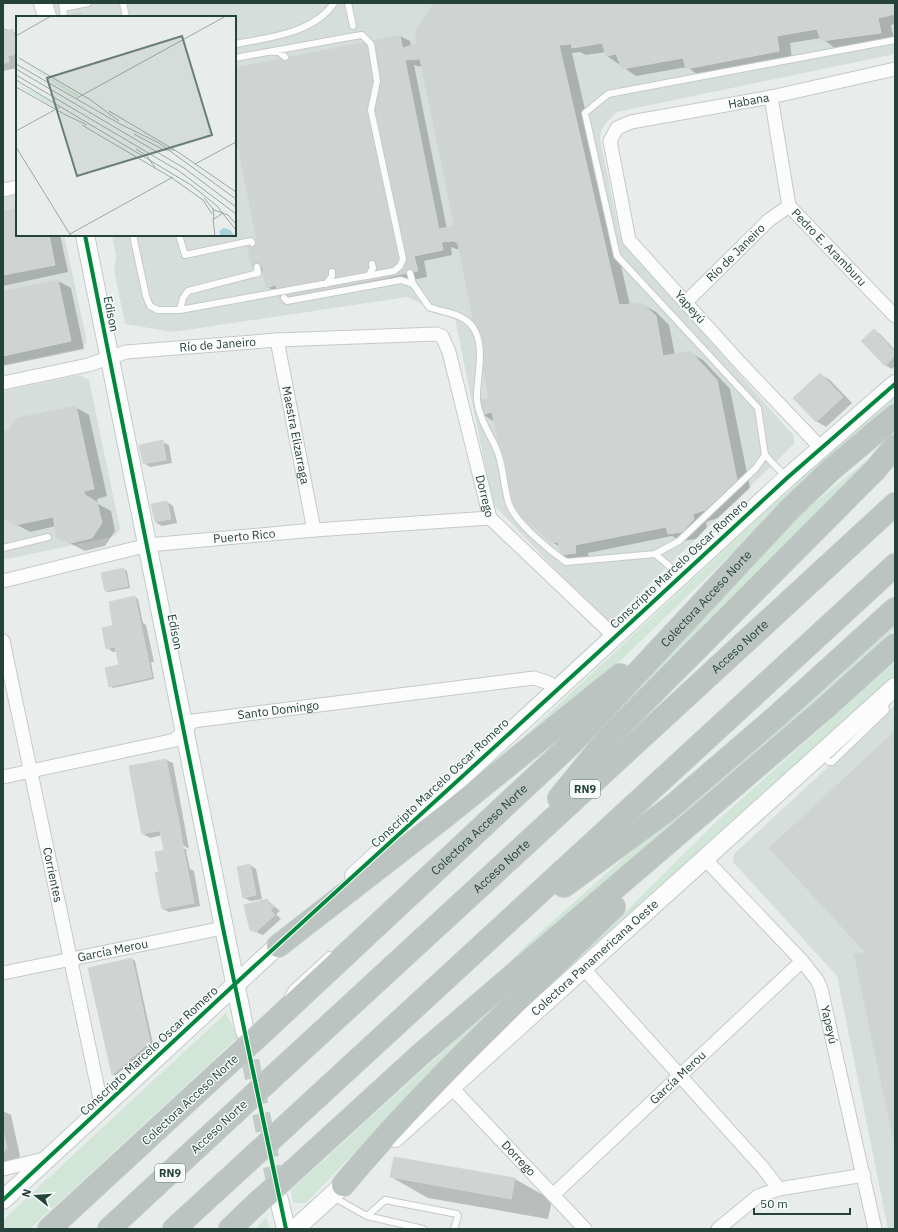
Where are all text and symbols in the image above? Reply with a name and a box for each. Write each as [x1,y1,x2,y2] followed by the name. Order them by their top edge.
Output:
[16,16,236,236] inset map
[727,89,771,112] street label: Habana
[789,205,870,289] street label: Pedro E. Aramburu
[703,220,768,285] street label: Río de Janeiro
[672,287,709,326] street label: Yapeyú
[101,295,122,333] street label: Edison
[179,334,257,355] street label: Río de Janeiro
[279,385,313,486] street label: Maestra Elizarraga
[473,473,498,519] street label: Dorrego
[607,496,751,632] street label: Conscripto Marcelo Oscar Romero
[212,526,276,546] street label: Puerto Rico
[659,548,755,650] street label: Colectora Acceso Norte
[165,613,186,651] street label: Edison
[709,617,771,677] street label: Acceso Norte
[236,697,320,722] street label: Santo Domingo
[368,715,512,851] street label: Conscripto Marcelo Oscar Romero
[570,780,600,798] road number: RN9
[429,782,531,878] street label: Colectora Acceso Norte
[470,836,532,896] street label: Acceso Norte
[40,846,66,904] street label: Corrientes
[528,896,661,1019] street label: Colectora Panamericana Oeste
[76,936,149,965] street label: García Merou
[77,983,221,1119] street label: Conscripto Marcelo Oscar Romero
[818,1004,841,1045] street label: Yapeyú
[646,1047,709,1107] street label: García Merou
[139,1052,241,1148] street label: Colectora Acceso Norte
[188,1097,250,1157] street label: Acceso Norte
[499,1137,539,1179] street label: Dorrego
[155,1164,185,1182] road number: RN9
[16,1176,56,1216] north arrow
[19,1187,34,1199] text: N
[754,1190,850,1216] scale bar
[760,1196,788,1211] text: 50 m

